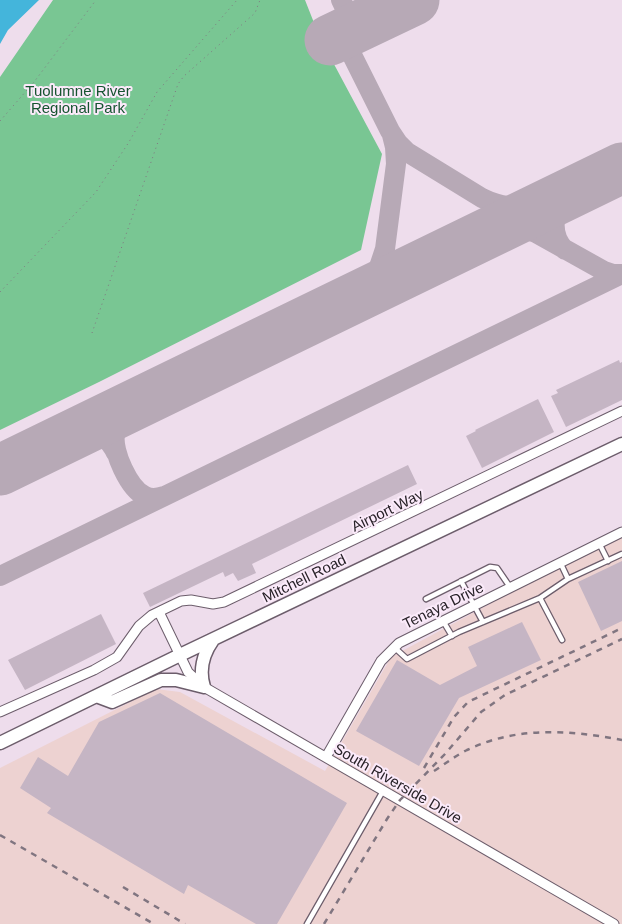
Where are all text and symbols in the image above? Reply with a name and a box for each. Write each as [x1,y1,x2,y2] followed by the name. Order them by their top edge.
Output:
[25,82,131,116] park label: Tuolumne River Regional Park
[348,485,426,535] street label: Airport Way
[259,550,349,606] street label: Mitchell Road
[400,578,486,632] street label: Tenaya Drive
[331,739,465,827] street label: South Riverside Drive

